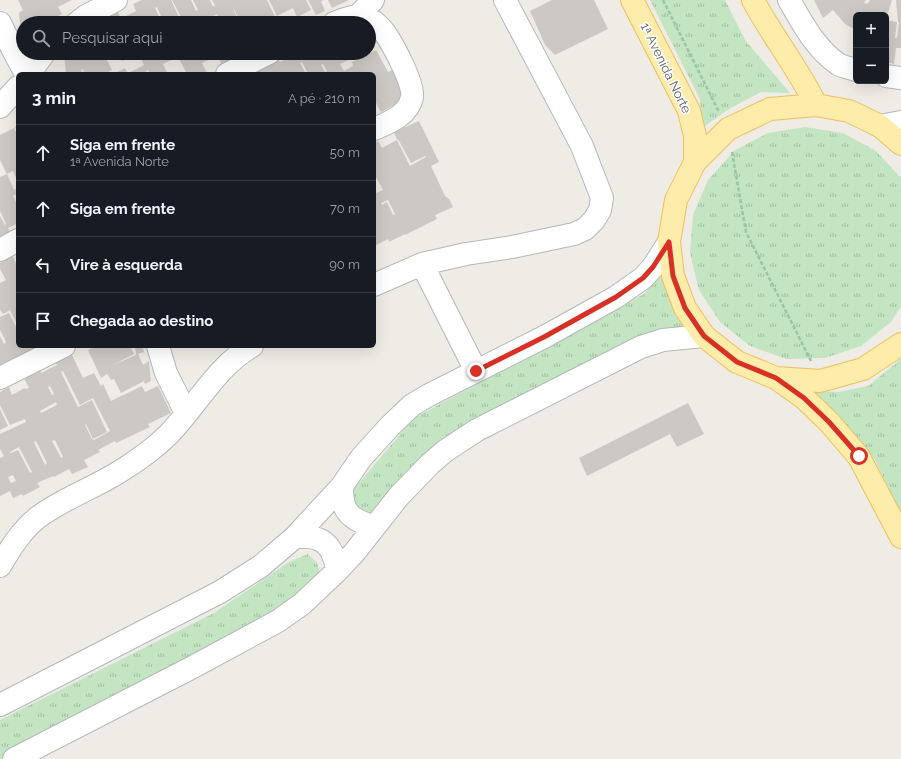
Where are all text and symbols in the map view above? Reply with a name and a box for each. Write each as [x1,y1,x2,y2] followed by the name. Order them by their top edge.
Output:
[853,12,889,84] map controls
[853,12,889,48] button: +
[16,16,376,60] search box
[638,20,695,116] street label: 1ᵃ Avenida Norte
[30,27,52,49] icon: search
[62,29,162,47] text: Pesquisar aqui
[853,48,889,84] button: −
[32,88,76,108] text: 3 min
[288,91,360,106] text: A pé · 210 m
[70,136,175,154] text: Siga em frente
[32,142,54,164] icon: ahead
[330,145,360,160] text: 50 m
[70,154,169,169] text: 1ᵃ Avenida Norte
[32,198,54,220] icon: ahead
[70,200,175,218] text: Siga em frente
[330,201,360,216] text: 70 m
[32,254,54,276] icon: left
[70,256,183,274] text: Vire à esquerda
[329,257,360,272] text: 90 m
[32,310,54,332] icon: arrive
[70,312,213,330] text: Chegada ao destino
[467,362,485,380] route end
[850,447,868,465] route start

